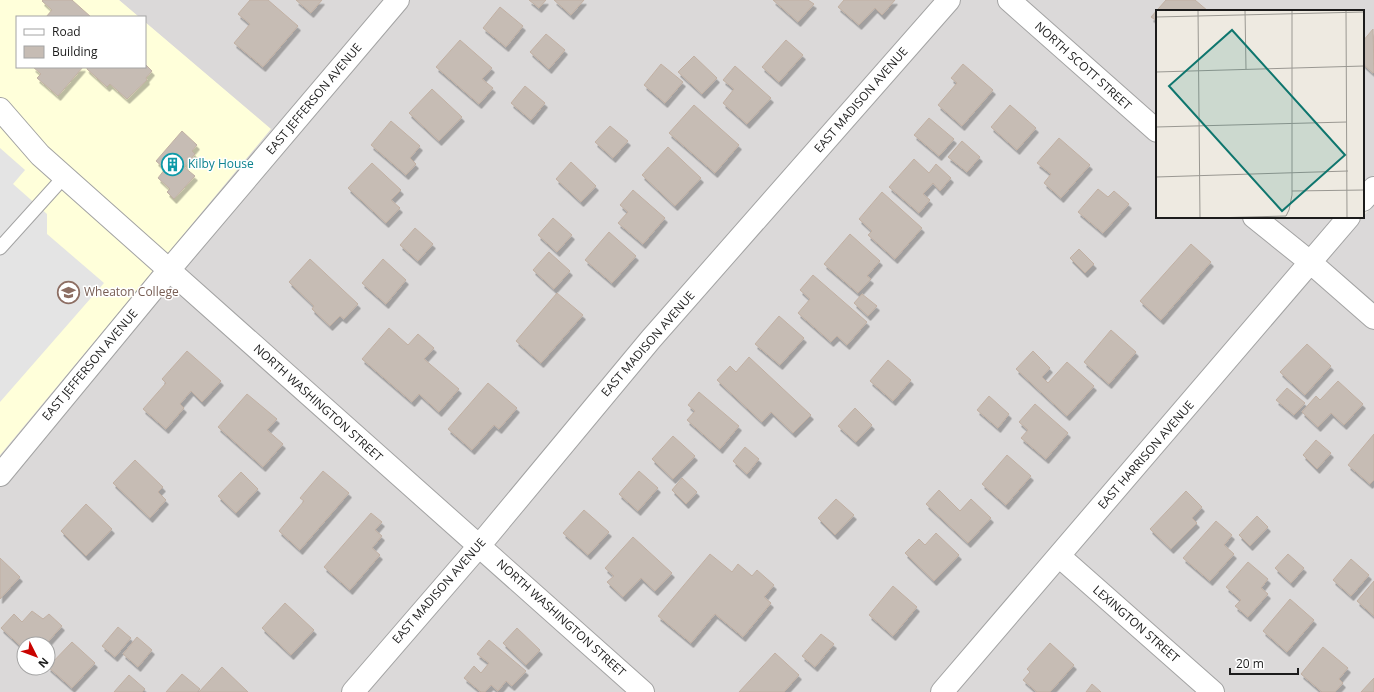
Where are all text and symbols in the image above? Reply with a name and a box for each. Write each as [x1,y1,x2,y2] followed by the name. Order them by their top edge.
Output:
[1156,10,1364,218] inset map
[16,16,146,68] legend
[1031,18,1136,114] street label: NORTH SCOTT STREET
[52,23,81,40] text: Road
[262,39,365,158] street label: EAST JEFFERSON AVENUE
[52,43,98,60] text: Building
[810,43,911,156] street label: EAST MADISON AVENUE
[160,151,186,177] building icon: Kilby House
[188,155,254,172] place label: Kilby House
[55,279,81,305] school or university icon: Wheaton College
[84,283,179,300] place label: Wheaton College
[597,287,698,400] street label: EAST MADISON AVENUE
[38,305,141,424] street label: EAST JEFFERSON AVENUE
[250,340,387,465] street label: NORTH WASHINGTON STREET
[1094,397,1198,513] street label: EAST HARRISON AVENUE
[388,534,489,647] street label: EAST MADISON AVENUE
[493,555,630,680] street label: NORTH WASHINGTON STREET
[1089,581,1184,666] street label: LEXINGTON STREET
[16,636,56,676] north arrow
[1230,650,1298,676] scale bar
[35,655,52,671] text: N
[1236,655,1264,672] text: 20 m

